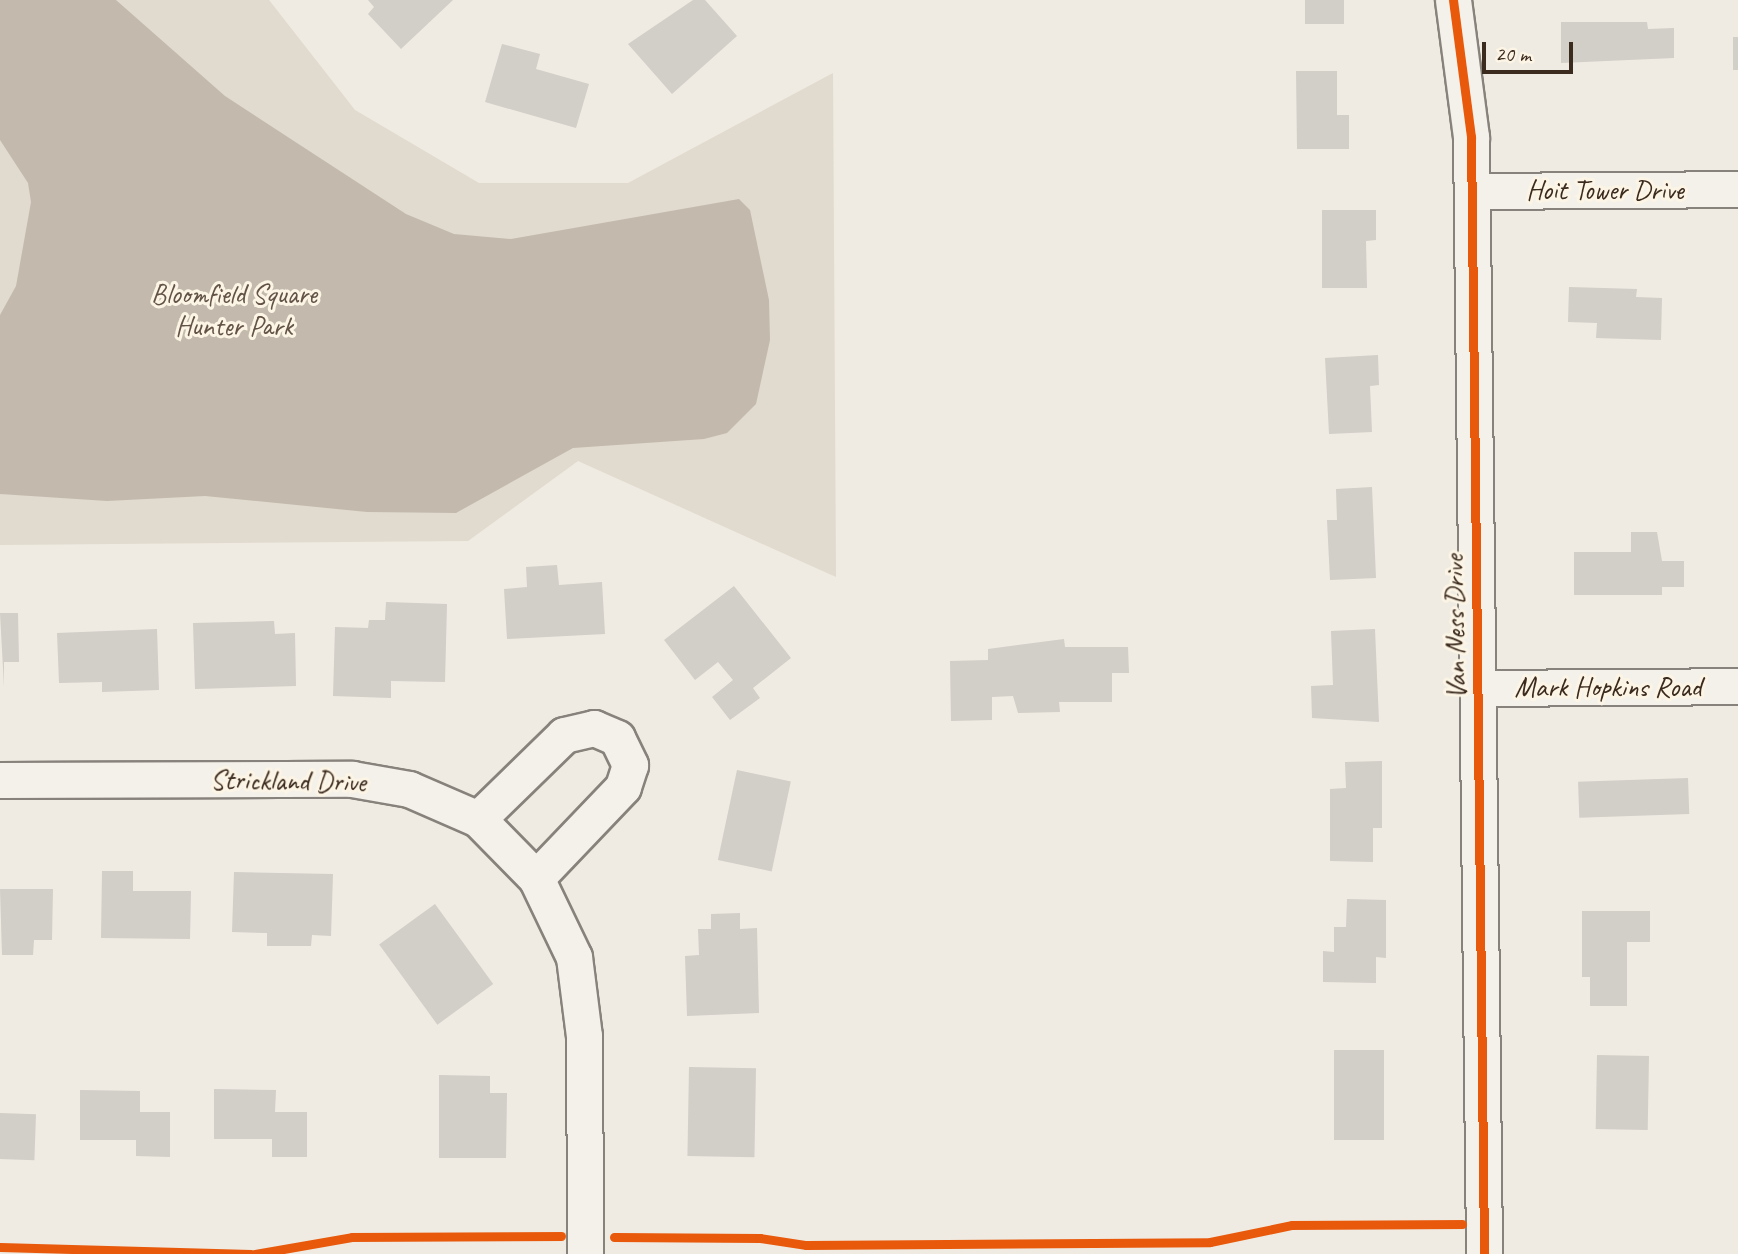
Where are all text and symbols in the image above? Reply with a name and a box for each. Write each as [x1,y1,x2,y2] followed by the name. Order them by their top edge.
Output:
[1486,28,1577,72] scale bar
[1495,41,1531,67] text: 20 m
[1526,173,1684,207] street label: Hoit Tower Drive
[151,277,317,343] park label: Bloomfield Square Hunter Park
[1437,554,1473,700] street label: Van Ness Drive
[1515,670,1701,704] street label: Mark Hopkins Road
[210,763,366,799] street label: Strickland Drive

